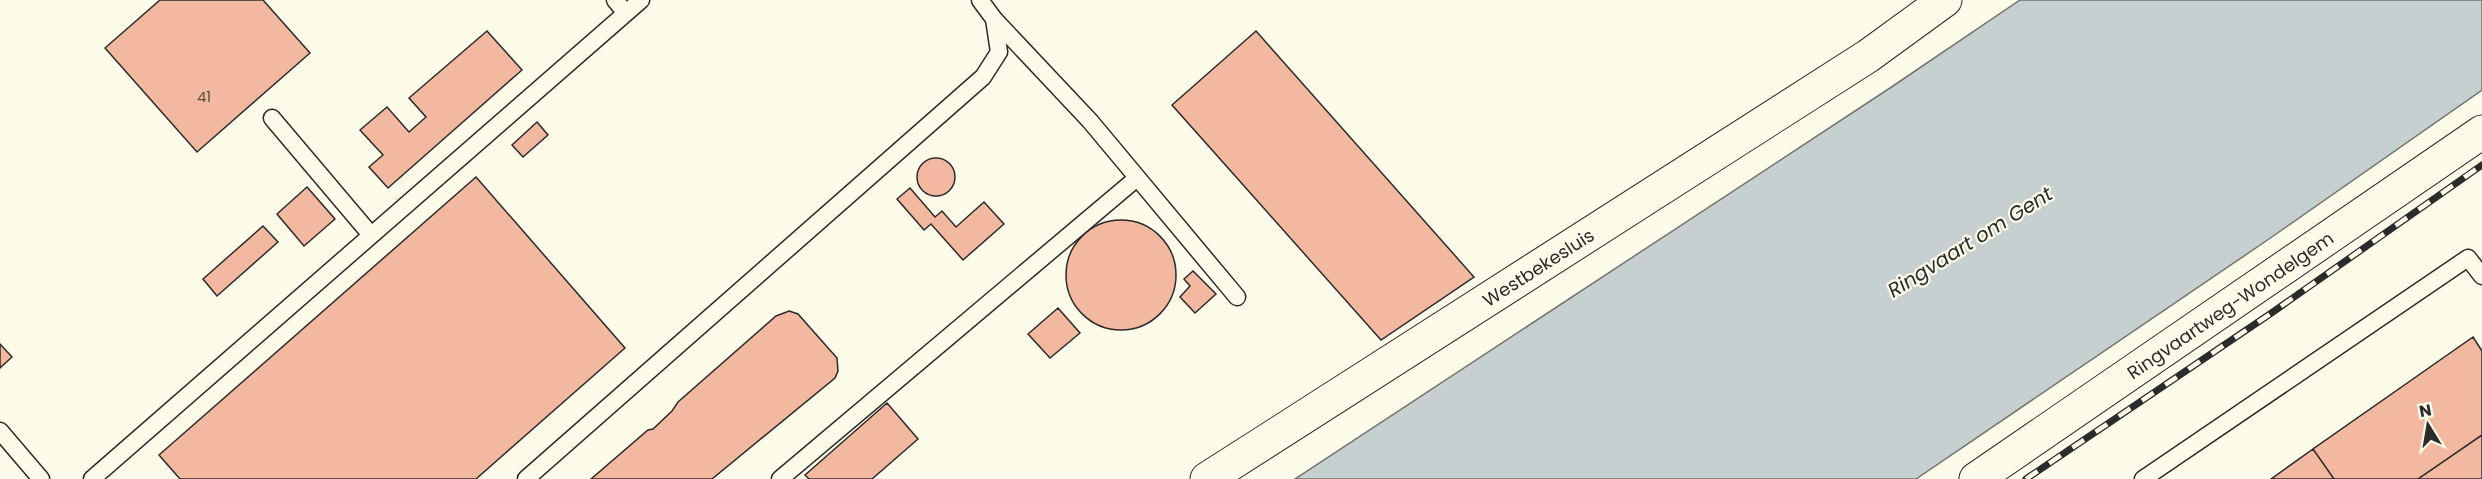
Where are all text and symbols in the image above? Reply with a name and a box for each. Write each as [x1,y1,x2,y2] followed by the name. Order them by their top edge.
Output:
[197,86,211,107] house number: 41
[1882,179,2058,304] water label: Ringvaart om Gent
[1477,222,1599,312] street label: Westbekesluis
[2122,225,2338,384] street label: Ringvaartweg-Wondelgem
[2398,395,2458,455] north arrow
[2417,398,2433,423] text: N

